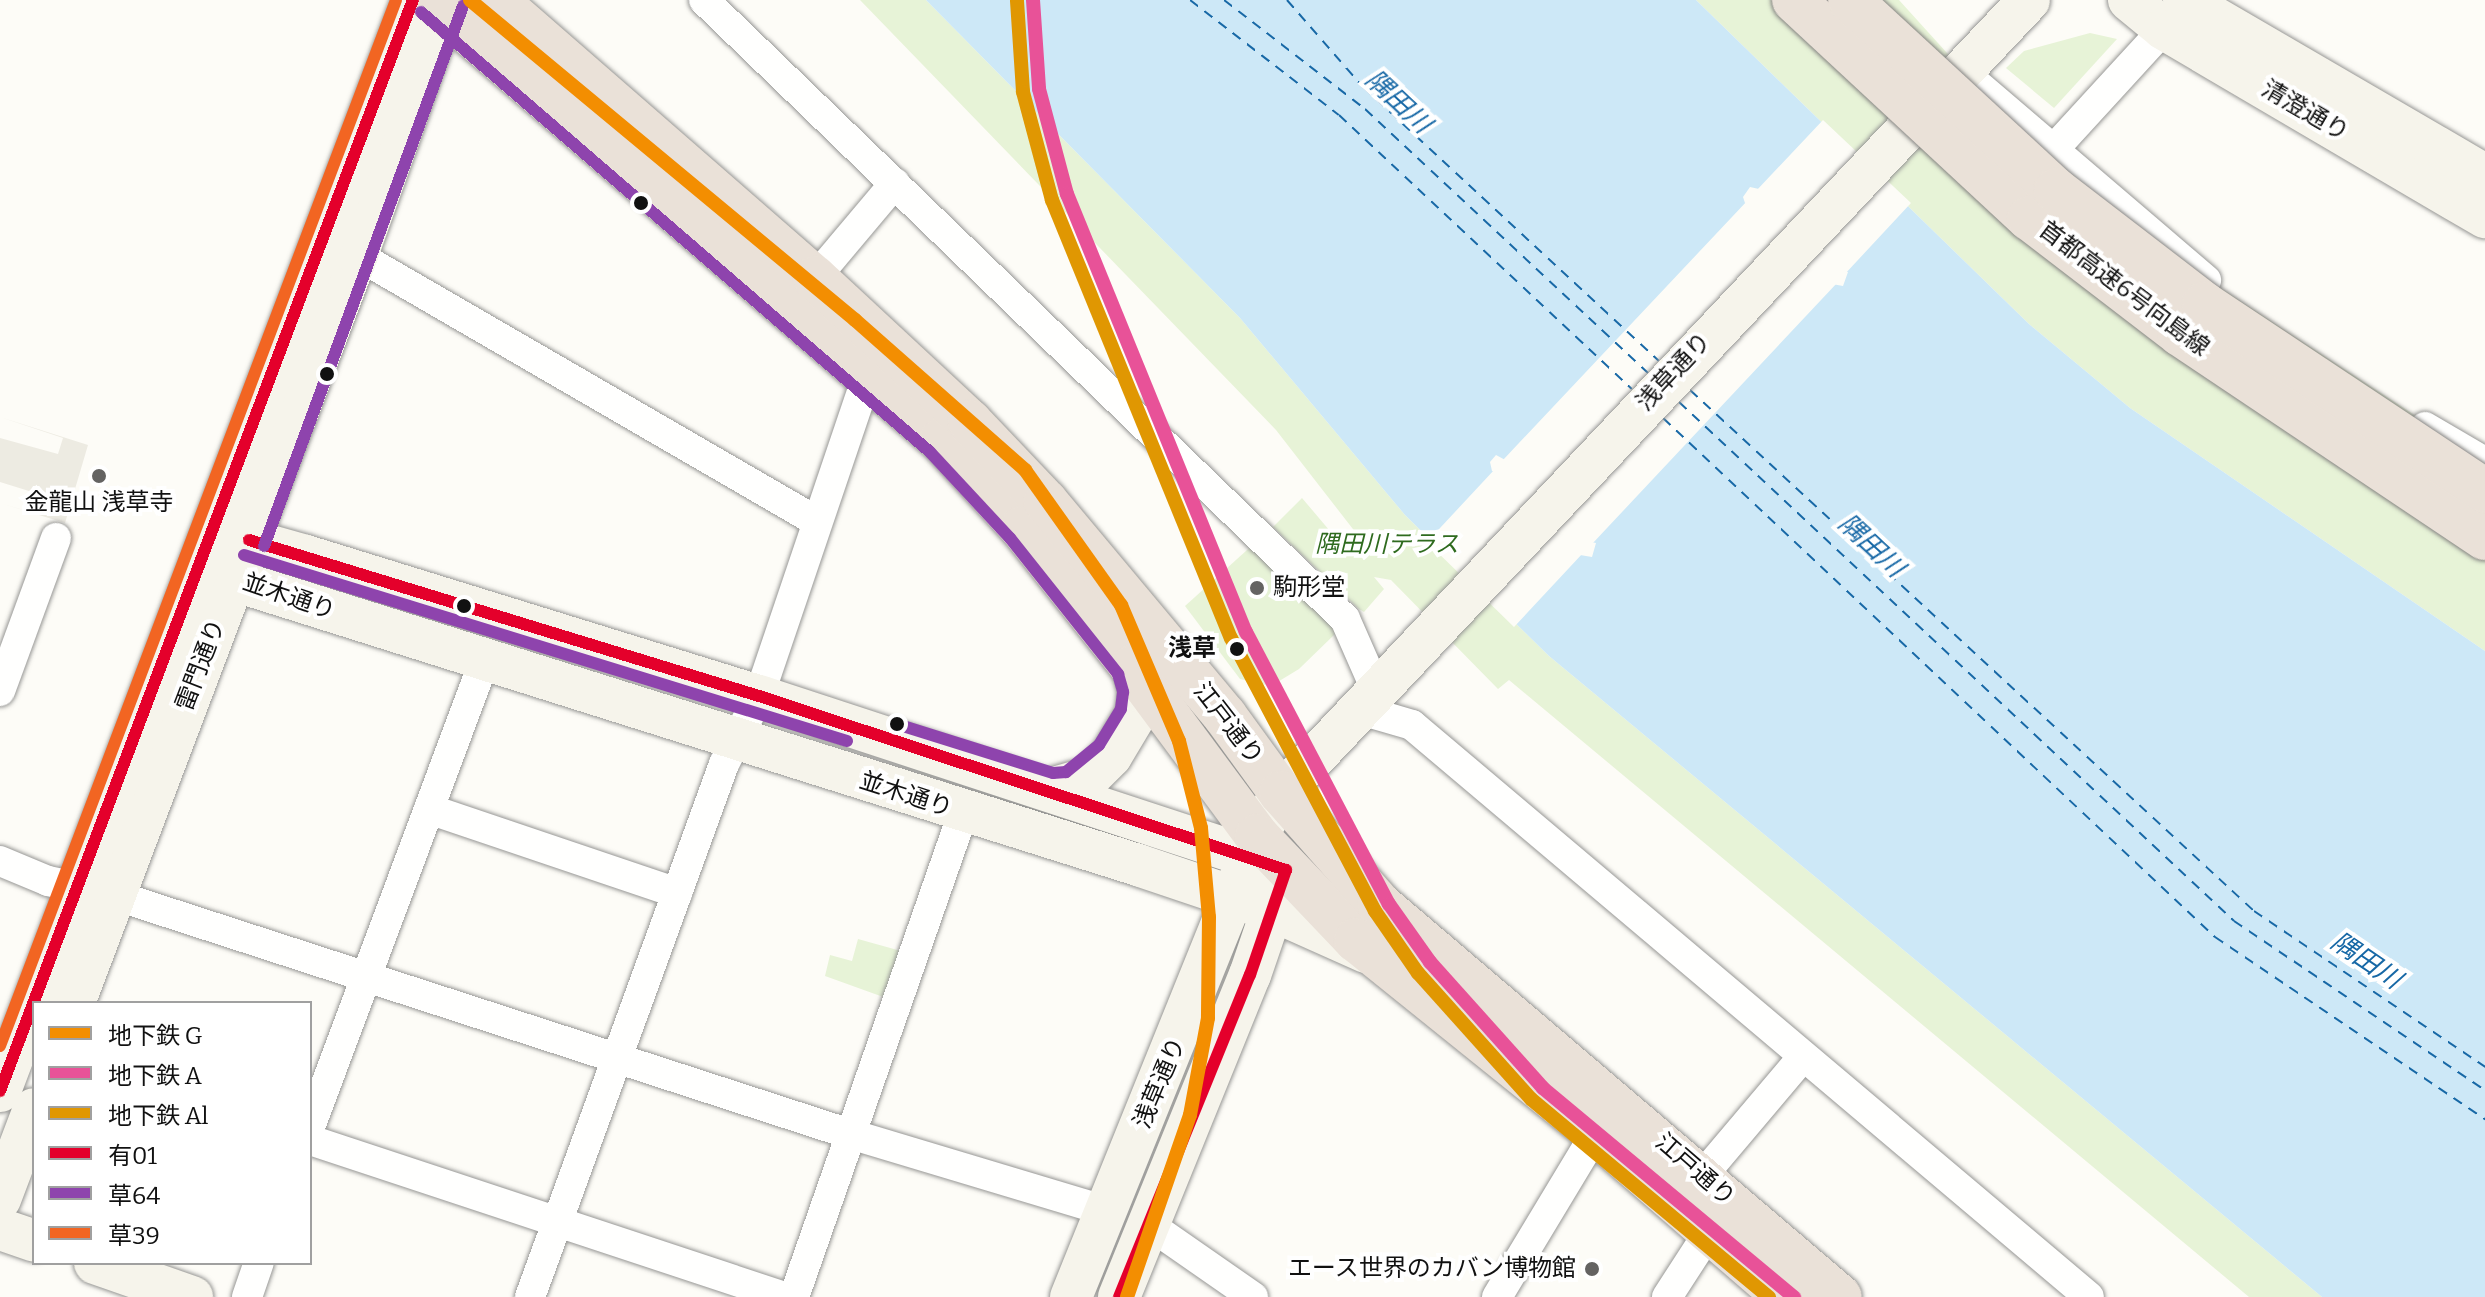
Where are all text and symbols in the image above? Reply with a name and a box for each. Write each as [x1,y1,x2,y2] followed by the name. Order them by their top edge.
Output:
[1359,64,1437,140] water label: 隅田川
[2256,75,2354,147] street label: 清澄通り
[633,195,649,211] unlabelled marker
[2033,215,2215,363] street label: 首都高速6号向島線
[1631,327,1717,417] street label: 浅草通り
[319,366,335,382] unlabelled marker
[90,467,108,485] marker: 金龍山 浅草寺
[25,489,173,517] place label: 金龍山 浅草寺
[1832,508,1910,584] water label: 隅田川
[1315,531,1459,559] park label: 隅田川テラス
[239,568,339,626] street label: 並木通り
[1273,574,1345,602] place label: 駒形堂
[1248,579,1266,597] marker: 駒形堂
[456,598,472,614] unlabelled marker
[170,615,232,715] street label: 雷門通り
[1168,635,1216,663] place label: 浅草
[1223,635,1251,663] marker: 浅草
[1187,677,1269,771] street label: 江戸通り
[889,716,905,732] unlabelled marker
[856,766,956,824] street label: 並木通り
[2325,926,2407,996] water label: 隅田川
[32,1001,312,1265] legend
[108,1022,203,1050] text: 地下鉄 G
[1128,1033,1192,1133] street label: 浅草通り
[108,1062,202,1090] text: 地下鉄 A
[108,1102,208,1130] text: 地下鉄 Al
[1649,1128,1741,1212] street label: 江戸通り
[108,1142,157,1170] text: 有01
[108,1182,160,1210] text: 草64
[108,1222,160,1250] text: 草39
[1288,1255,1576,1283] place label: エース世界のカバン博物館
[1583,1260,1601,1278] marker: エース世界のカバン博物館

